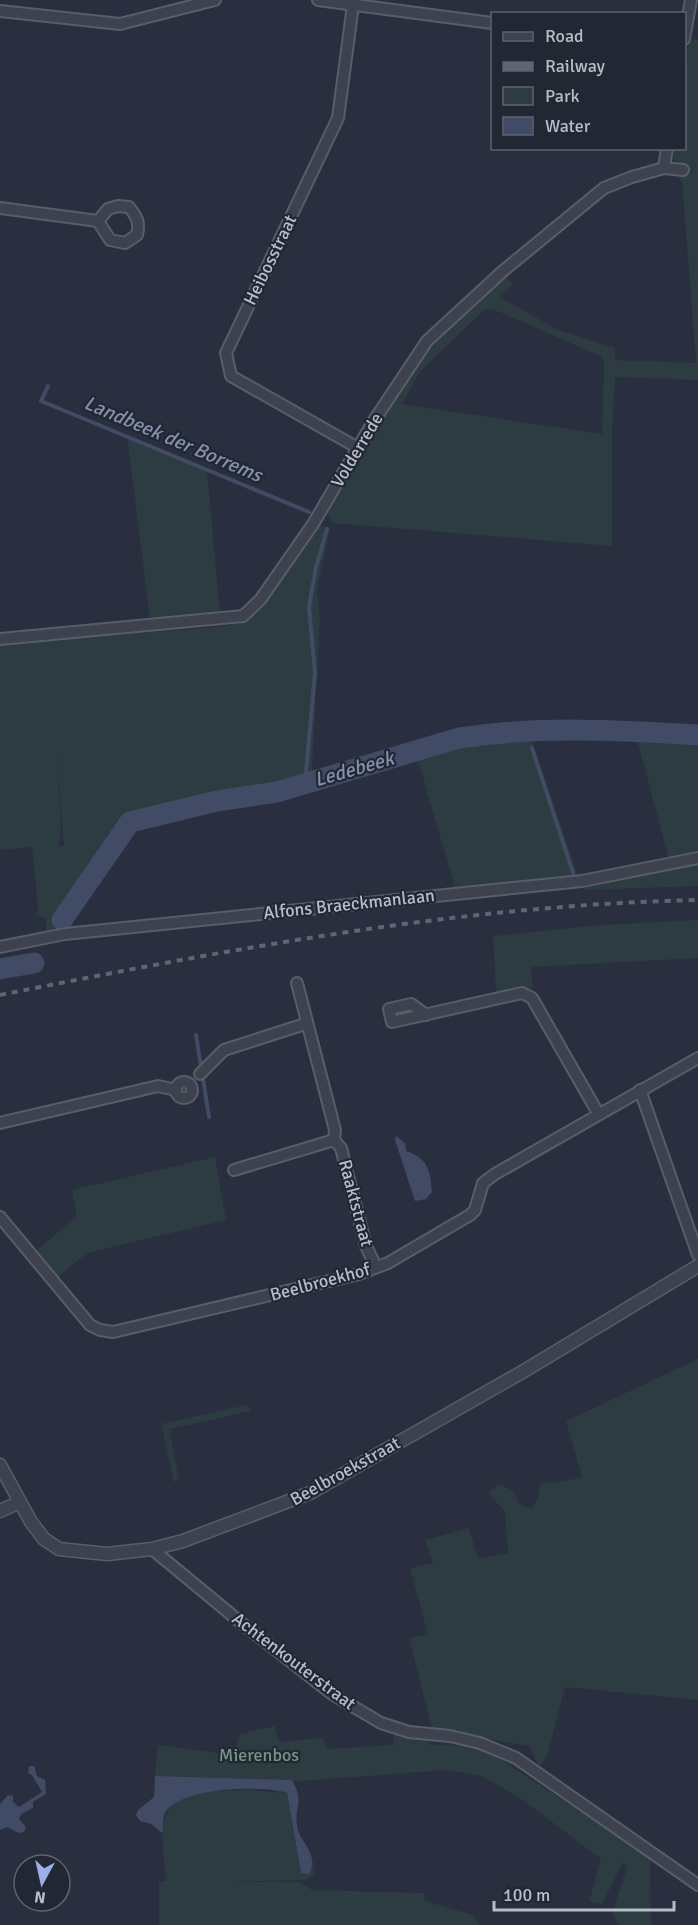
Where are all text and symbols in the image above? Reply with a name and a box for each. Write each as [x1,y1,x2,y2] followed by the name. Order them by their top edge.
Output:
[491,12,686,150] legend
[545,25,584,47] text: Road
[545,55,606,77] text: Railway
[545,85,580,107] text: Park
[545,115,591,137] text: Water
[239,211,301,309] street label: Heibosstraat
[80,390,268,489] water label: Landbeek der Borrems
[326,409,388,491] street label: Volderrede
[312,745,398,792] water label: Ledebeek
[262,884,436,924] street label: Alfons Braeckmanlaan
[334,1157,378,1249] street label: Raaktstraat
[268,1258,373,1306] street label: Beelbroekhof
[286,1432,404,1510] street label: Beelbroekstraat
[228,1607,360,1715] street label: Achtenkouterstraat
[219,1744,299,1766] park label: Mierenbos
[12,1853,72,1913] north arrow
[494,1874,674,1912] scale bar
[503,1884,550,1906] text: 100 m
[33,1886,47,1908] text: N

